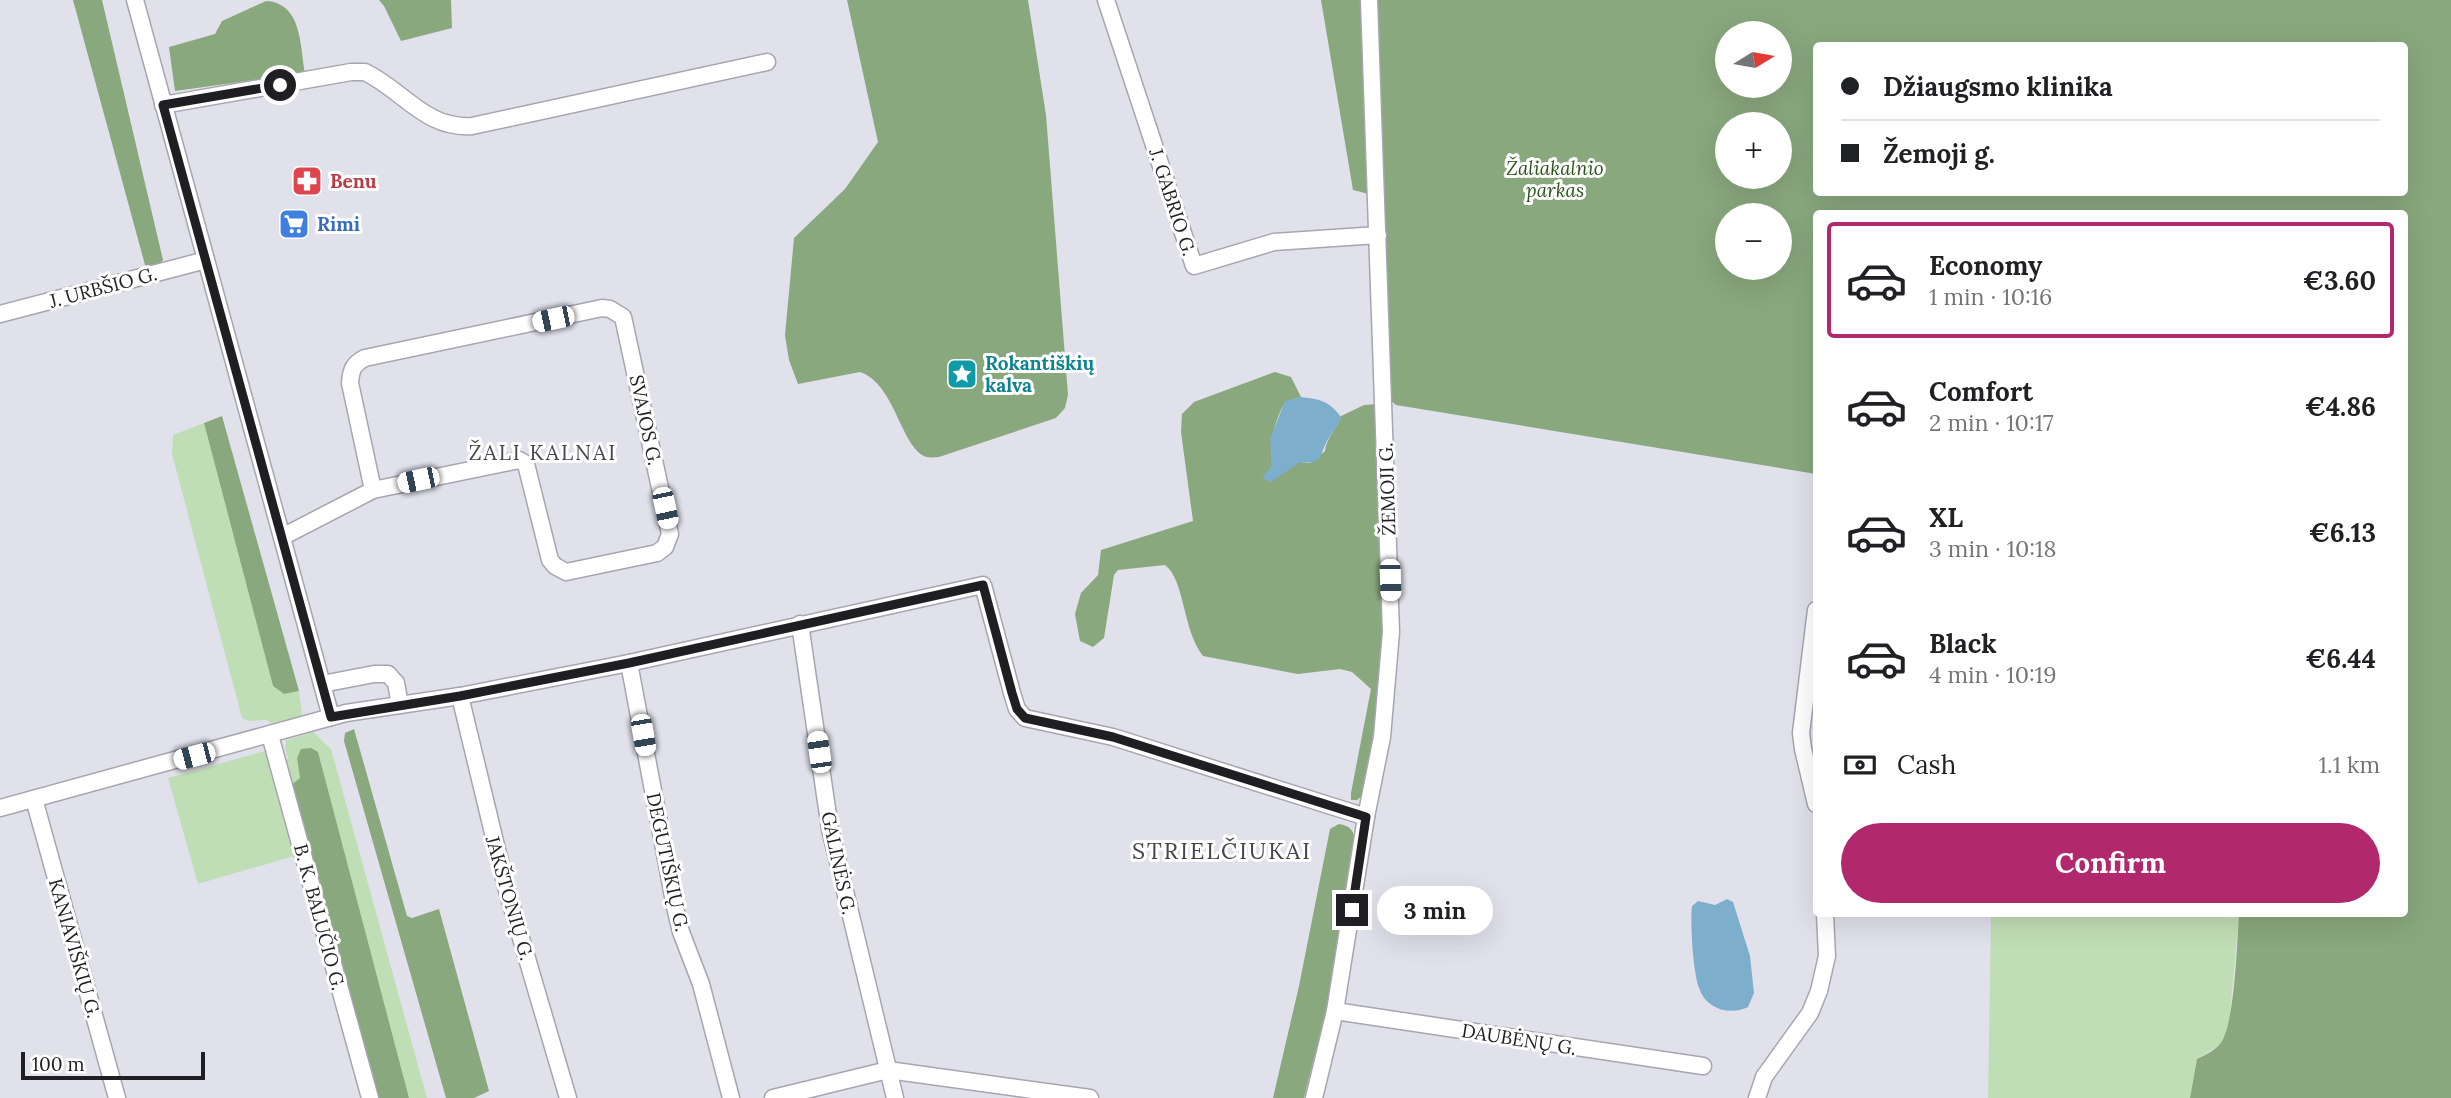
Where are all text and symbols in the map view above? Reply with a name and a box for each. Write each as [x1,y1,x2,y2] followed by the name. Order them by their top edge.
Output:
[1715,21,1792,98] north arrow
[1715,21,1792,280] map controls
[264,69,296,101] route start
[1883,70,2113,103] text: Džiaugsmo klinika
[1715,112,1792,189] button: +
[1883,137,1995,170] text: Žemoji g.
[1144,144,1202,259] street label: J. GABRIO G.
[1506,156,1604,202] park label: Žaliakalnio parkas
[290,164,324,198] pharmacy icon: Benu
[330,169,377,193] place label: Benu
[1715,203,1792,280] button: −
[277,207,311,241] supermarket icon: Rimi
[317,212,360,236] place label: Rimi
[1845,249,1908,312] icon: car
[1929,249,2042,282] text: Economy
[46,261,159,313] street label: J. URBŠIO G.
[2303,264,2376,297] text: €3.60
[1929,282,2052,311] text: 1 min · 10:16
[531,304,576,334] car
[985,351,1094,397] place label: Rokantiškių kalva
[945,357,979,391] place icon: Rokantiškių kalva
[625,373,667,467] street label: SVAJOS G.
[1845,375,1908,438] icon: car
[1929,375,2033,408] text: Comfort
[2305,390,2376,423] text: €4.86
[1929,408,2054,437] text: 2 min · 10:17
[469,439,617,466] district label: ŽALI KALNAI
[1373,442,1401,536] street label: ŽEMOJI G.
[396,465,441,495] car
[651,485,680,531] car
[1845,501,1908,564] icon: car
[1929,501,1963,534] text: XL
[2309,516,2376,549] text: €6.13
[1929,534,2056,563] text: 3 min · 10:18
[1379,559,1402,601] car
[1845,627,1908,690] icon: car
[1929,627,1997,660] text: Black
[2305,642,2376,675] text: €6.44
[1929,660,2056,689] text: 4 min · 10:19
[630,712,657,758] car
[806,730,833,774] car
[171,740,218,772] car
[1841,746,1879,784] icon: cash
[1897,748,1956,781] text: Cash
[2319,750,2380,779] text: 1.1 km
[642,790,694,934] street label: DEGUTIŠKIŲ G.
[816,809,862,917] street label: GALINĖS G.
[1841,823,2380,903] button: Confirm
[480,832,539,963] street label: JAKŠTONIŲ G.
[1132,836,1312,865] district label: STRIELČIUKAI
[289,841,351,993] street label: B. K. BALUČIO G.
[44,875,106,1021] street label: KANIAVIŠKIŲ G.
[1376,886,1492,934] callout: 3 min
[1336,894,1368,926] route end
[1404,896,1466,925] text: 3 min
[1460,1018,1578,1060] street label: DAUBĖNŲ G.
[21,1049,205,1081] scale bar
[32,1052,85,1076] text: 100 m

